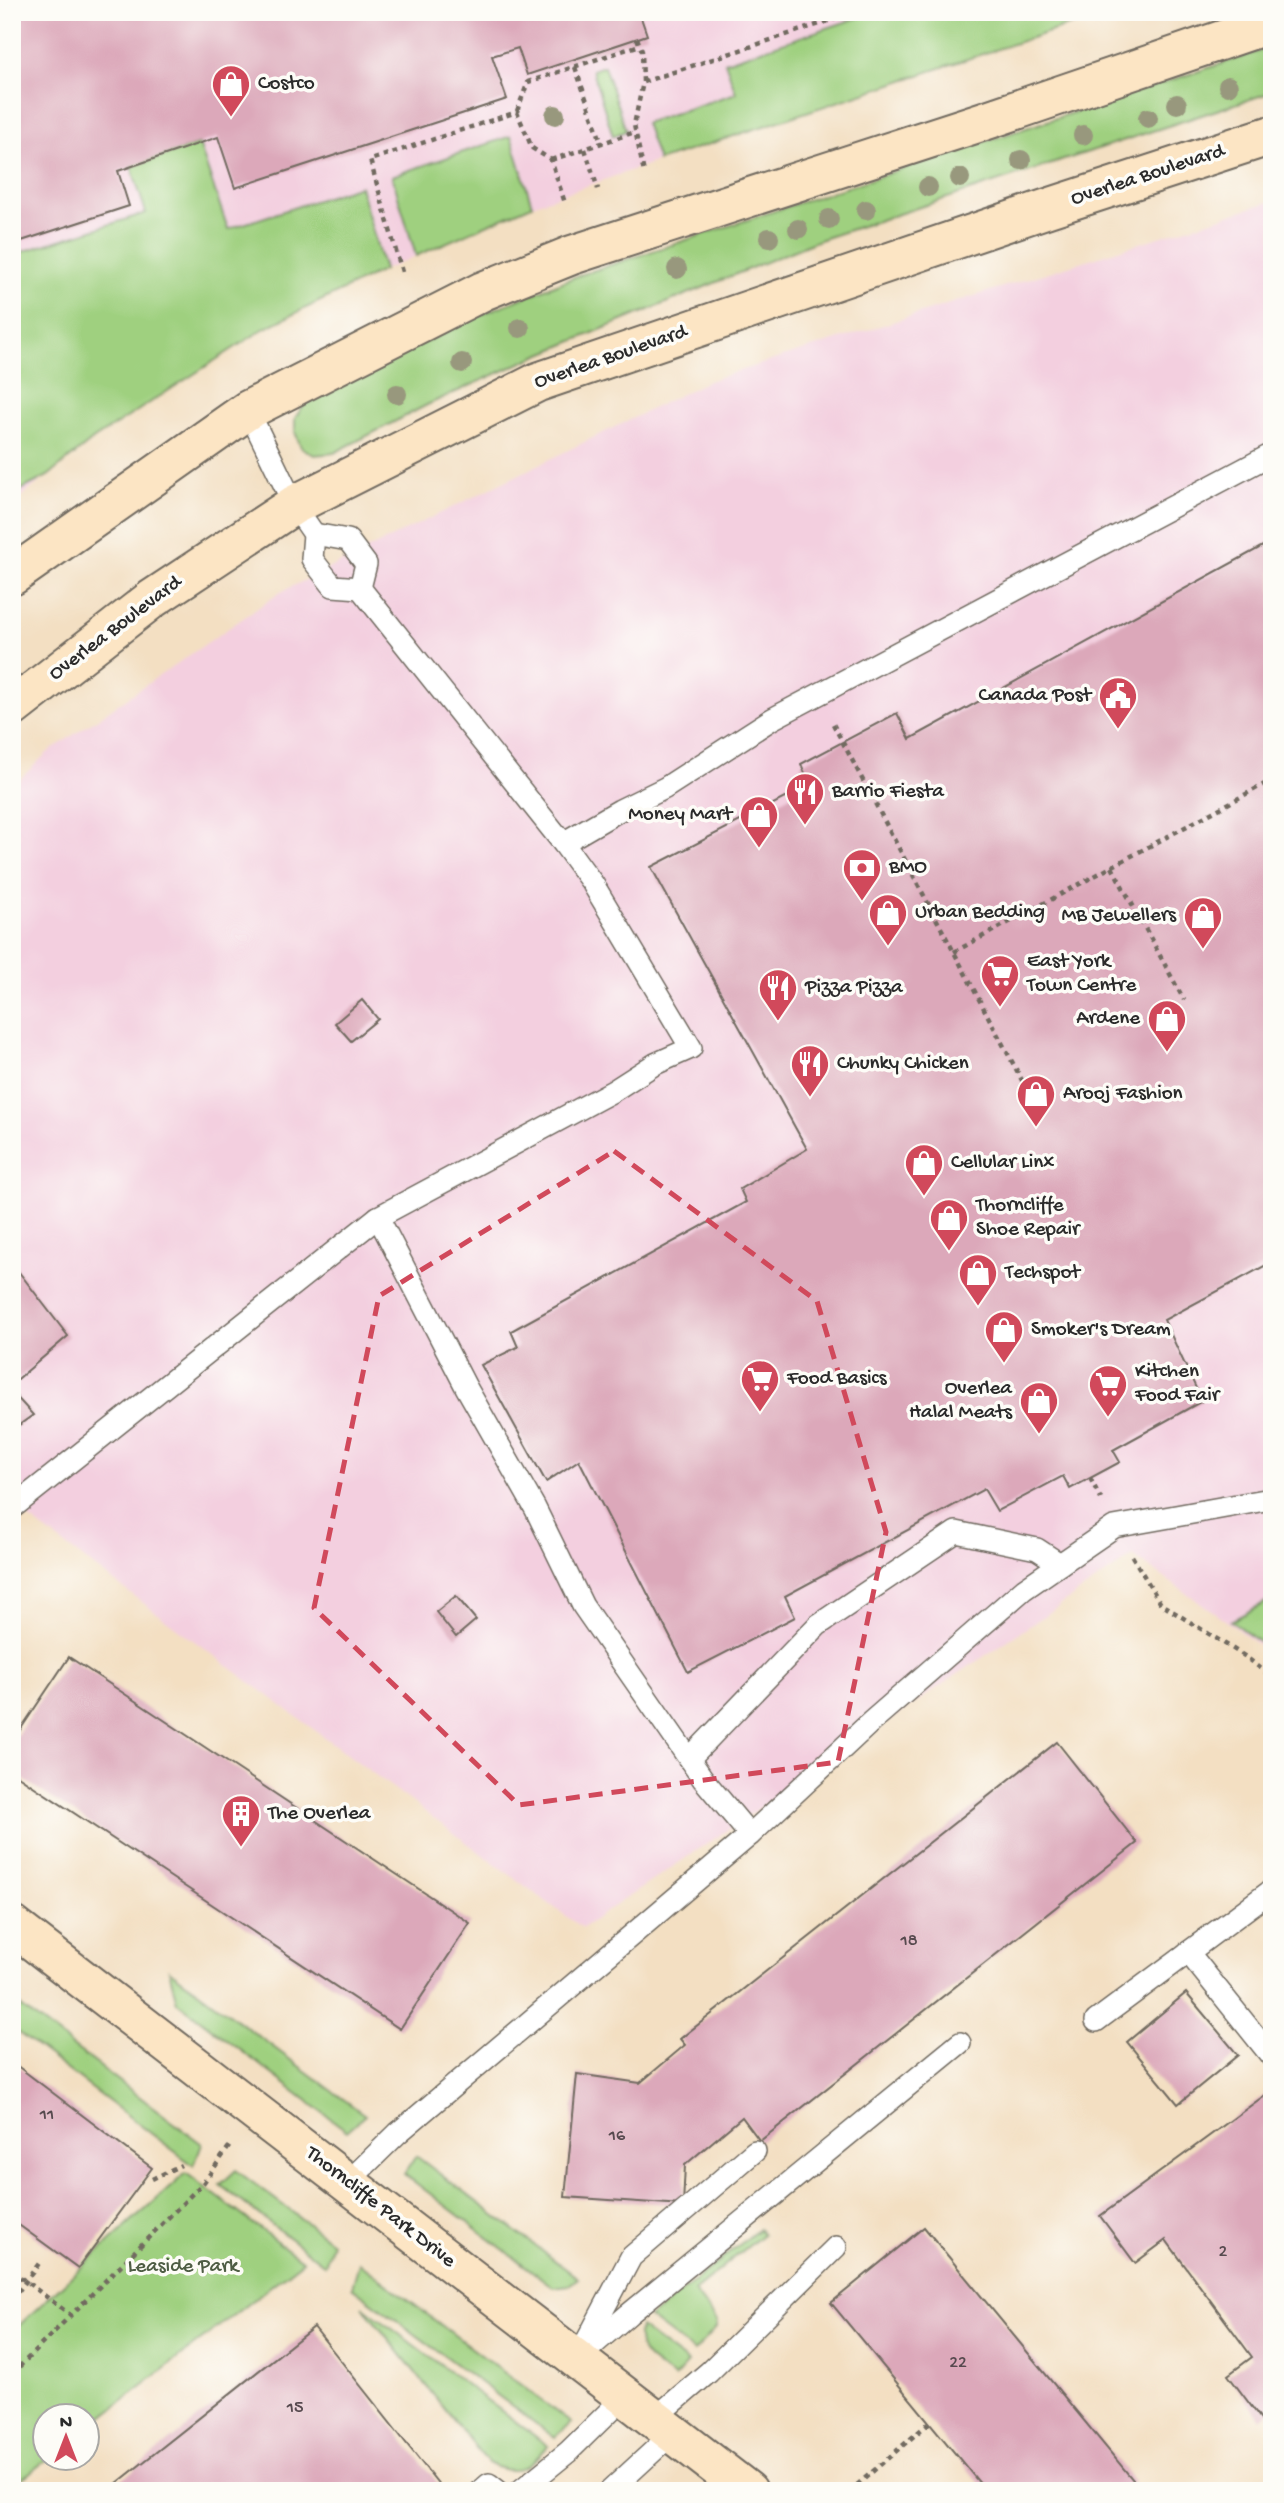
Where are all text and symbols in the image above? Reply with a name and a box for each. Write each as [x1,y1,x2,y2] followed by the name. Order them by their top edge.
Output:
[210,63,252,118] shop icon: Costco
[258,72,315,97] place label: Costco
[1068,139,1229,213] street label: Overlea Boulevard
[531,320,692,396] street label: Overlea Boulevard
[45,570,189,687] street label: Overlea Boulevard
[1097,675,1139,730] public building icon: Canada Post
[979,684,1093,709] place label: Canada Post
[784,771,826,826] restaurant icon: Barrio Fiesta
[831,780,945,805] place label: Barrio Fiesta
[738,794,780,849] shop icon: Money Mart
[628,803,734,828] place label: Money Mart
[841,847,883,902] bank icon: BMO
[888,856,927,881] place label: BMO
[867,892,909,947] shop icon: Urban Bedding
[1182,895,1224,950] shop icon: MB Jewellers
[915,901,1045,926] place label: Urban Bedding
[1061,904,1177,929] place label: MB Jewellers
[1026,950,1137,999] place label: East York Town Centre
[979,953,1021,1008] supermarket icon: East York Town Centre
[757,967,799,1022] restaurant icon: Pizza Pizza
[804,976,904,1001] place label: Pizza Pizza
[1146,998,1188,1053] shop icon: Ardene
[1076,1007,1141,1032] place label: Ardene
[789,1043,831,1098] restaurant icon: Chunky Chicken
[837,1052,969,1077] place label: Chunky Chicken
[1015,1073,1057,1128] shop icon: Arooj Fashion
[1063,1082,1183,1107] place label: Arooj Fashion
[903,1142,945,1197] shop icon: Cellular Linx
[951,1151,1054,1176] place label: Cellular Linx
[975,1194,1081,1243] place label: Thorncliffe Shoe Repair
[928,1197,970,1252] shop icon: Thorncliffe Shoe Repair
[957,1252,999,1307] shop icon: Techspot
[1004,1261,1082,1286] place label: Techspot
[983,1309,1025,1364] shop icon: Smoker's Dream
[1031,1318,1171,1343] place label: Smoker's Dream
[739,1358,781,1413] supermarket icon: Food Basics
[1134,1360,1221,1409] place label: Kitchen Food Fair
[1087,1363,1129,1418] supermarket icon: Kitchen Food Fair
[786,1367,888,1392] place label: Food Basics
[909,1377,1013,1426] place label: Overlea Halal Meats
[1018,1380,1060,1435] shop icon: Overlea Halal Meats
[220,1793,262,1848] building icon: The Overlea
[267,1802,372,1827] place label: The Overlea
[899,1931,918,1952] house number: 18
[39,2105,54,2126] house number: 11
[608,2126,626,2147] house number: 16
[299,2141,461,2275] street label: Thorncliffe Park Drive
[1219,2242,1228,2263] house number: 2
[128,2255,241,2280] park label: Leaside Park
[949,2353,967,2374] house number: 22
[286,2398,303,2419] house number: 15
[32,2402,102,2472] north arrow
[60,2412,72,2435] text: N

